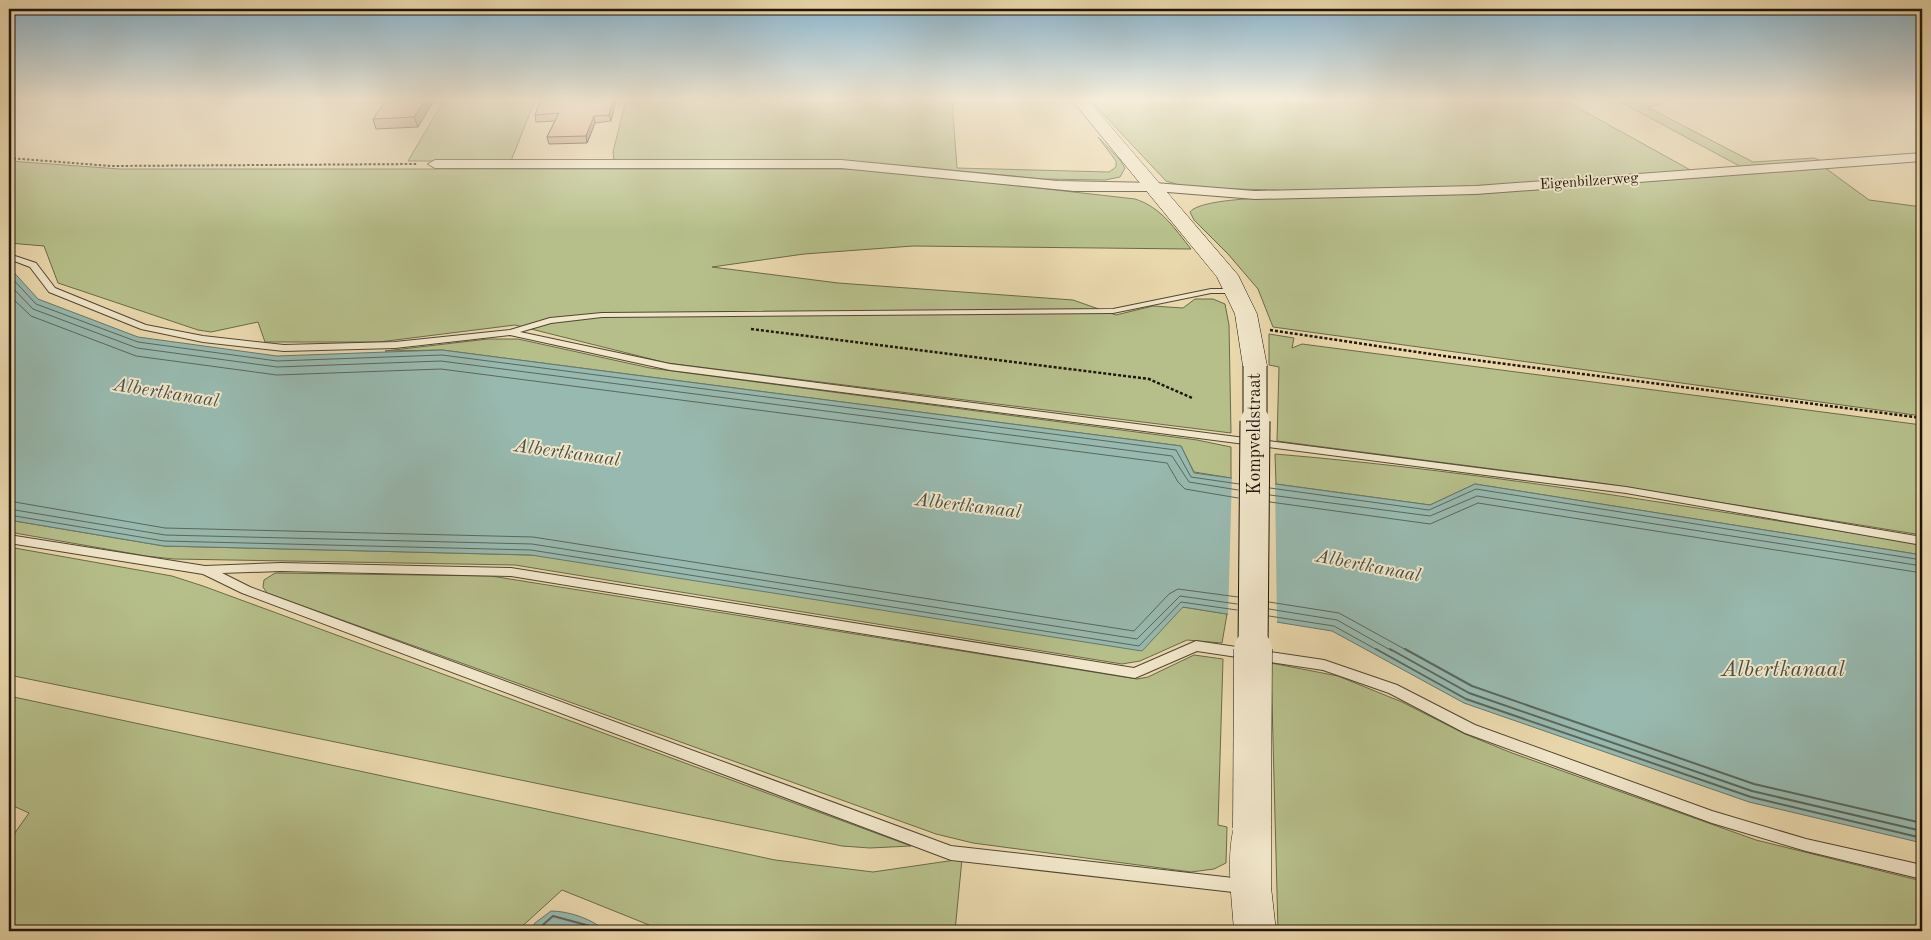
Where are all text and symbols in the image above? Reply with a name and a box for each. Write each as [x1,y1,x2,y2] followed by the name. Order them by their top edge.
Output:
[1539,171,1639,193] street label: Eigenbilzerweg
[1246,373,1264,495] street label: Kompveldstraat
[111,376,221,412] water label: Albertkanaal
[512,437,622,471] water label: Albertkanaal
[913,491,1023,523] water label: Albertkanaal
[1313,547,1423,587] water label: Albertkanaal
[1720,659,1845,681] water label: Albertkanaal

